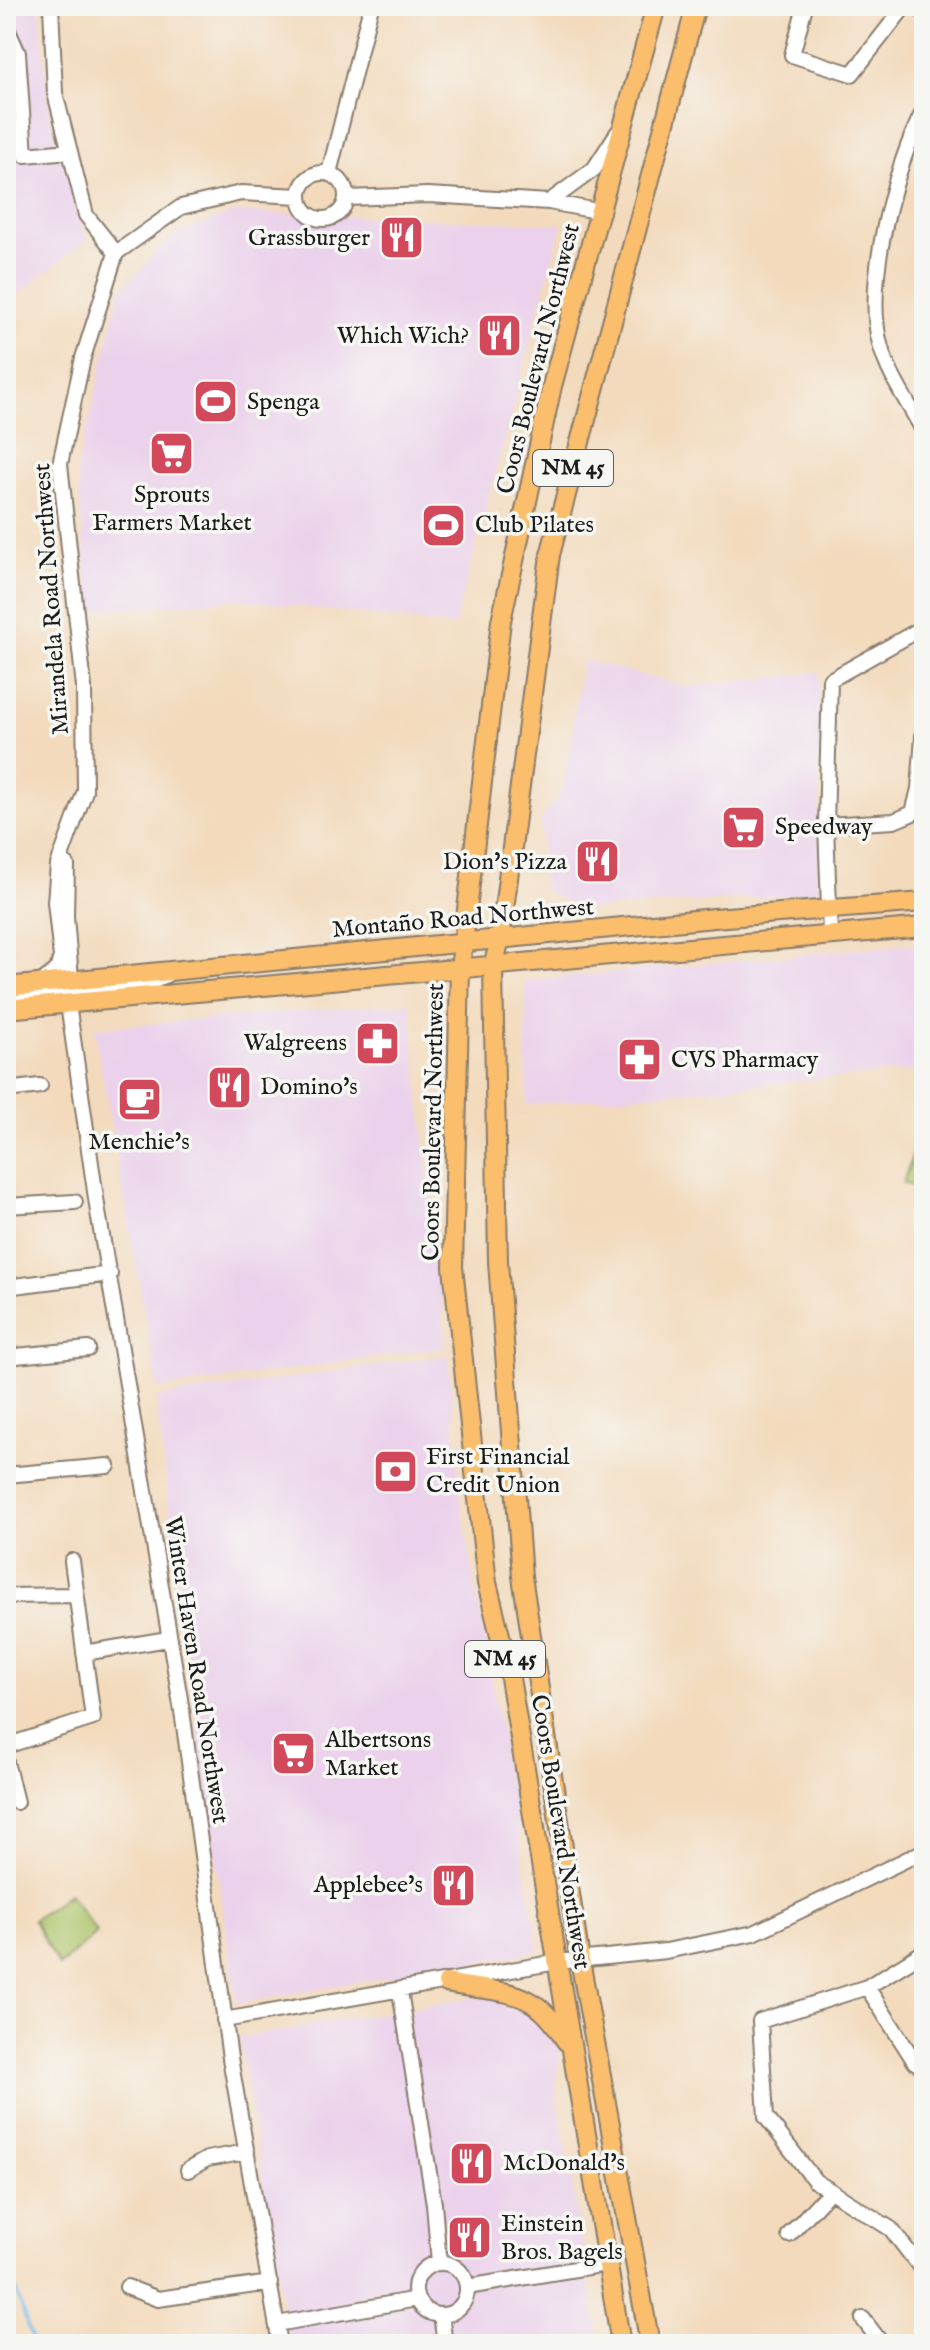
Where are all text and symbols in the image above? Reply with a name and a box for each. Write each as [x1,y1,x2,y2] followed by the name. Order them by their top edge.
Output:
[377,214,425,262] restaurant icon: Grassburger
[490,221,588,497] street label: Coors Boulevard Northwest
[248,223,370,254] place label: Grassburger
[476,312,524,360] restaurant icon: Which Wich?
[337,321,469,352] place label: Which Wich?
[192,378,240,426] sports icon: Spenga
[247,387,320,418] place label: Spenga
[148,429,196,477] supermarket icon: Sprouts Farmers Market
[533,450,613,486] road number: NM 45
[27,462,77,736] street label: Mirandela Road Northwest
[92,480,252,539] place label: Sprouts Farmers Market
[420,501,468,549] sports icon: Club Pilates
[475,510,594,541] place label: Club Pilates
[720,803,768,851] supermarket icon: Speedway
[775,812,873,843] place label: Speedway
[574,838,622,886] restaurant icon: Dion's Pizza
[443,847,568,878] place label: Dion's Pizza
[331,892,595,946] street label: Montaño Road Northwest
[416,983,452,1261] street label: Coors Boulevard Northwest
[354,1019,402,1067] pharmacy icon: Walgreens
[244,1028,347,1059] place label: Walgreens
[616,1036,664,1084] pharmacy icon: CVS Pharmacy
[671,1045,818,1076] place label: CVS Pharmacy
[205,1063,253,1111] restaurant icon: Domino's
[260,1072,358,1103] place label: Domino's
[115,1076,163,1124] cafe icon: Menchie's
[88,1127,190,1158] place label: Menchie's
[426,1442,570,1501] place label: First Financial Credit Union
[371,1447,419,1495] bank icon: First Financial Credit Union
[156,1514,236,1826] street label: Winter Haven Road Northwest
[465,1641,545,1677] road number: NM 45
[523,1692,597,1972] street label: Coors Boulevard Northwest
[324,1725,431,1784] place label: Albertsons Market
[270,1730,318,1778] supermarket icon: Albertsons Market
[430,1861,478,1909] restaurant icon: Applebee's
[313,1870,423,1901] place label: Applebee's
[448,2139,496,2187] restaurant icon: McDonald's
[503,2148,625,2179] place label: McDonald's
[501,2209,623,2268] place label: Einstein Bros. Bagels
[446,2214,494,2262] restaurant icon: Einstein Bros. Bagels

